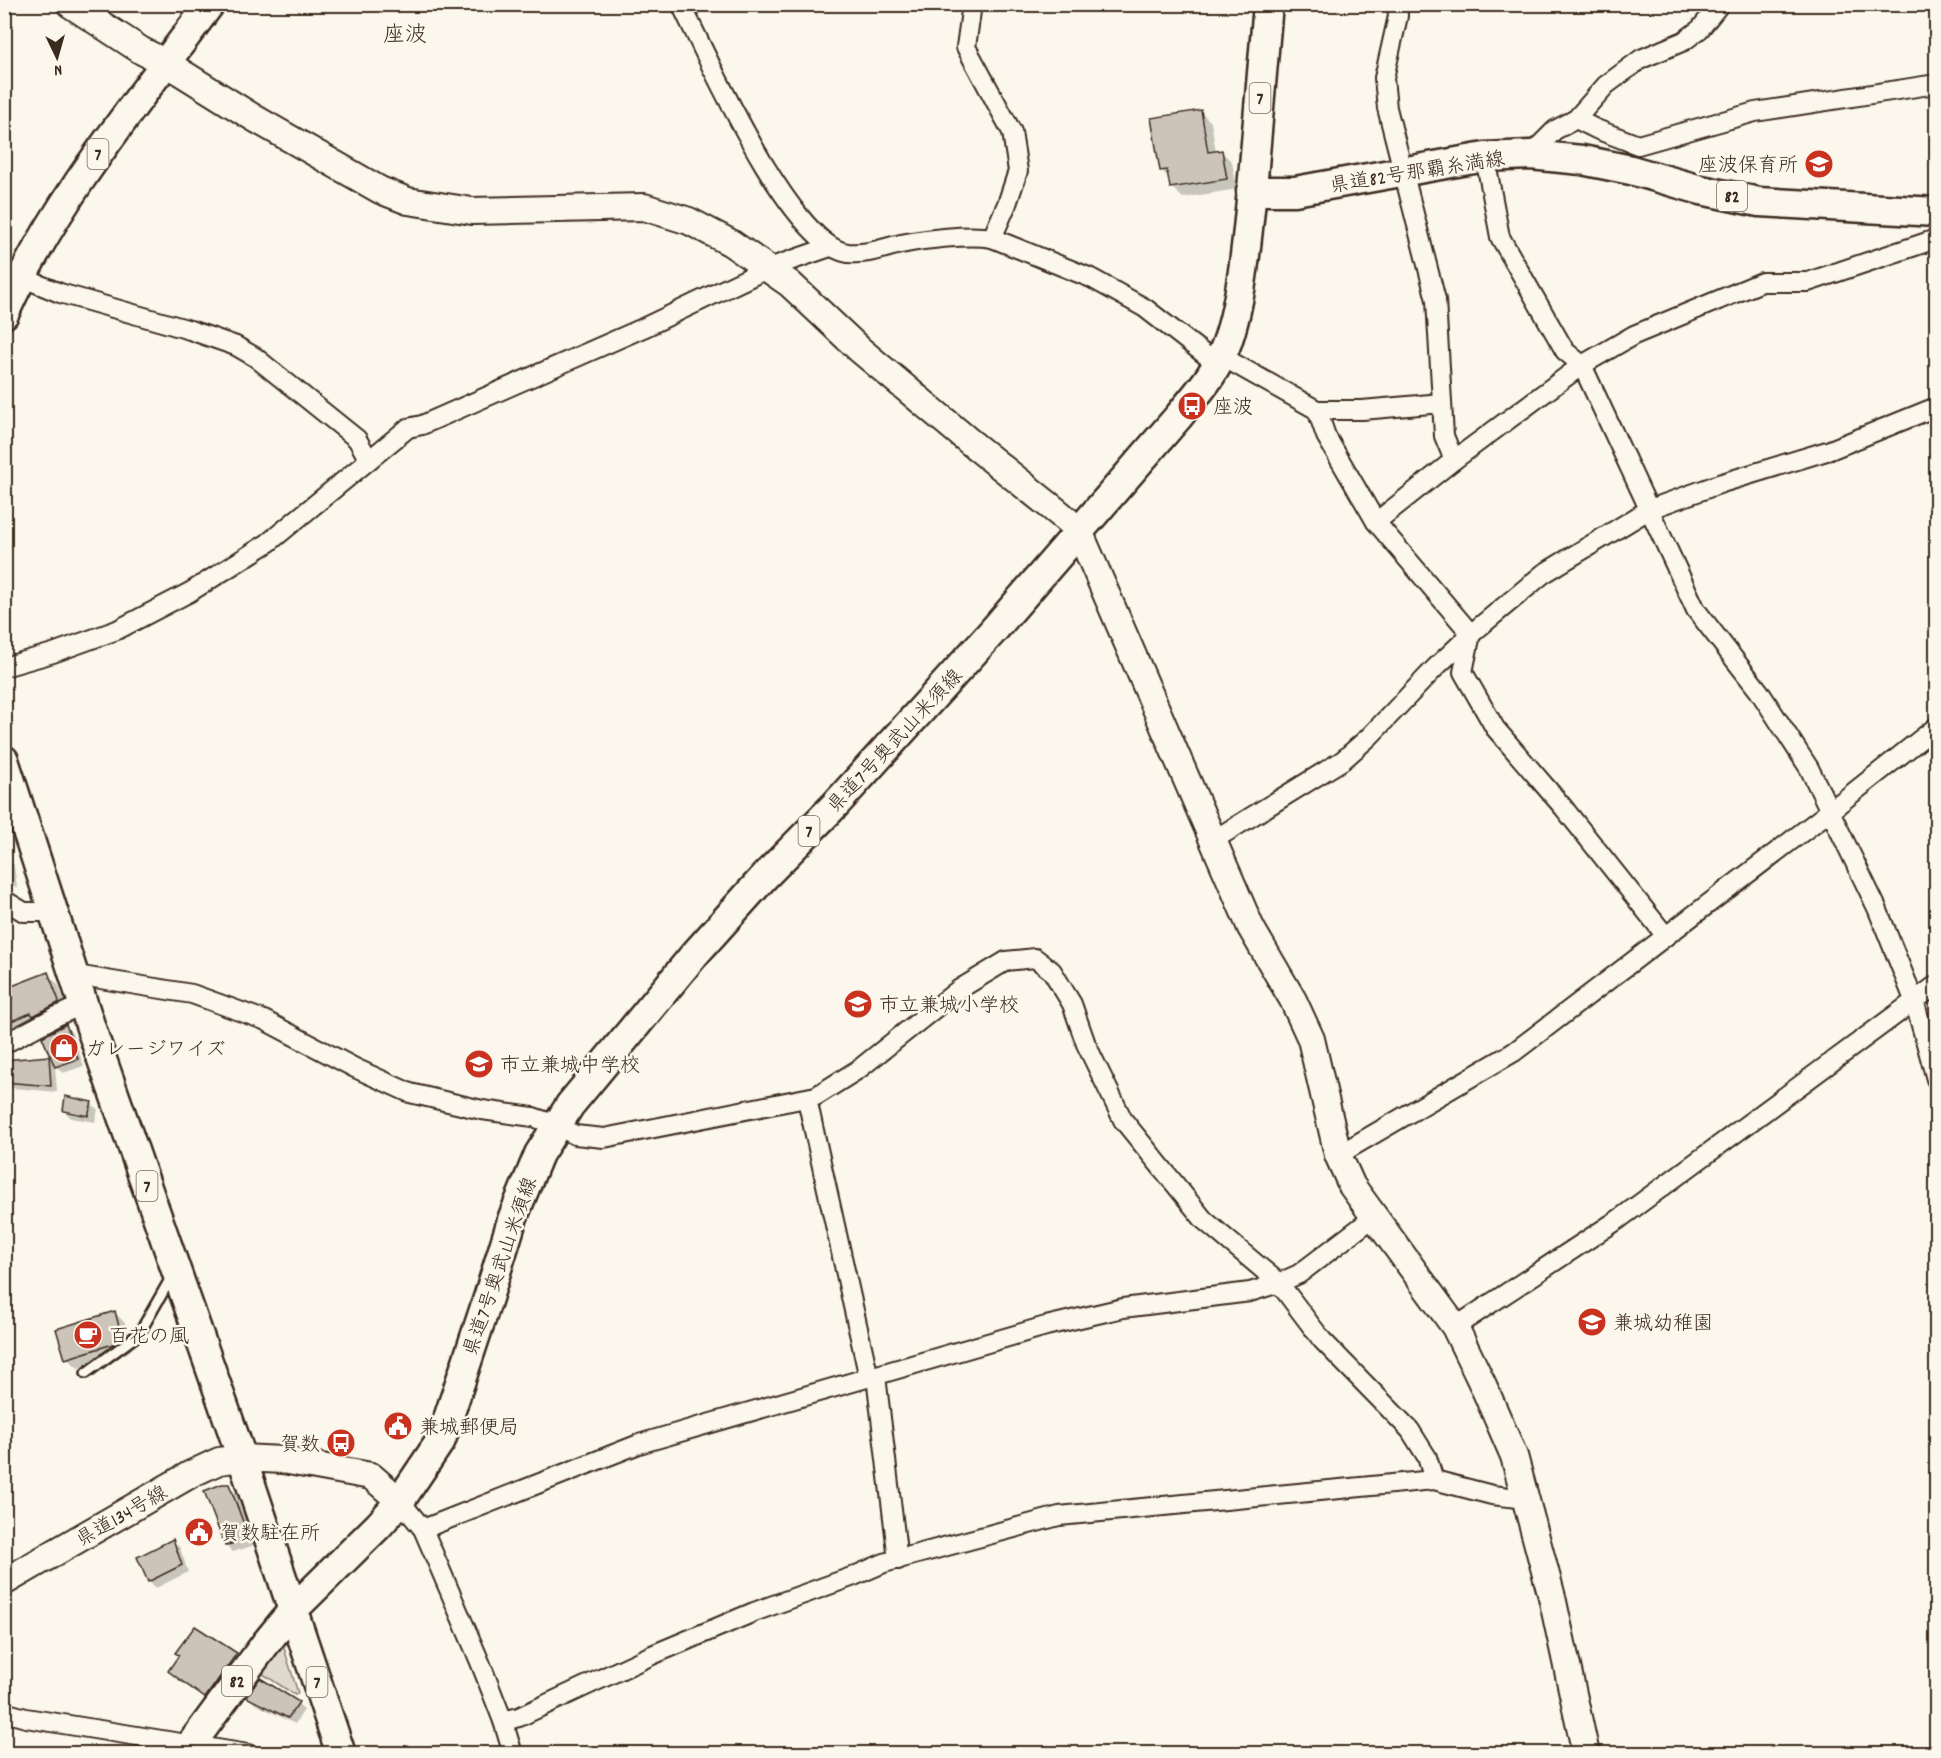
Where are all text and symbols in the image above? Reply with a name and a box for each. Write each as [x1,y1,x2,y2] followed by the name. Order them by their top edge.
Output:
[383,21,427,52] district label: 座波
[27,27,87,87] north arrow
[53,58,63,81] text: N
[1250,83,1270,113] road number: 7
[88,139,108,169] road number: 7
[1328,146,1507,202] street label: 県道82号那覇糸満線
[1803,148,1835,180] school or university icon: 座波保育所
[1698,153,1798,181] place label: 座波保育所
[1717,181,1747,211] road number: 82
[1176,390,1208,422] bus stop icon: 座波
[1213,395,1253,423] place label: 座波
[822,664,970,820] street label: 県道7号奥武山米須線
[798,816,820,846] road number: 7
[842,988,874,1020] school or university icon: 市立兼城小学校
[879,993,1019,1021] place label: 市立兼城小学校
[48,1032,80,1064] shop icon: ガレージワイズ
[85,1037,225,1065] place label: ガレージワイズ
[463,1048,495,1080] school or university icon: 市立兼城中学校
[500,1053,640,1081] place label: 市立兼城中学校
[136,1171,158,1201] road number: 7
[458,1174,546,1360] street label: 県道7号奥武山米須線
[1576,1306,1608,1338] school or university icon: 兼城幼稚園
[1613,1311,1713,1339] place label: 兼城幼稚園
[72,1319,104,1351] cafe icon: 百花の風
[109,1324,189,1352] place label: 百花の風
[382,1410,414,1442] public building icon: 兼城郵便局
[419,1415,519,1443] place label: 兼城郵便局
[325,1427,357,1459] bus stop icon: 賀数
[280,1432,320,1460] place label: 賀数
[72,1480,173,1555] street label: 県道134号線
[183,1516,215,1548] public building icon: 賀数駐在所
[220,1521,320,1549] place label: 賀数駐在所
[222,1666,252,1696] road number: 82
[306,1667,328,1697] road number: 7

